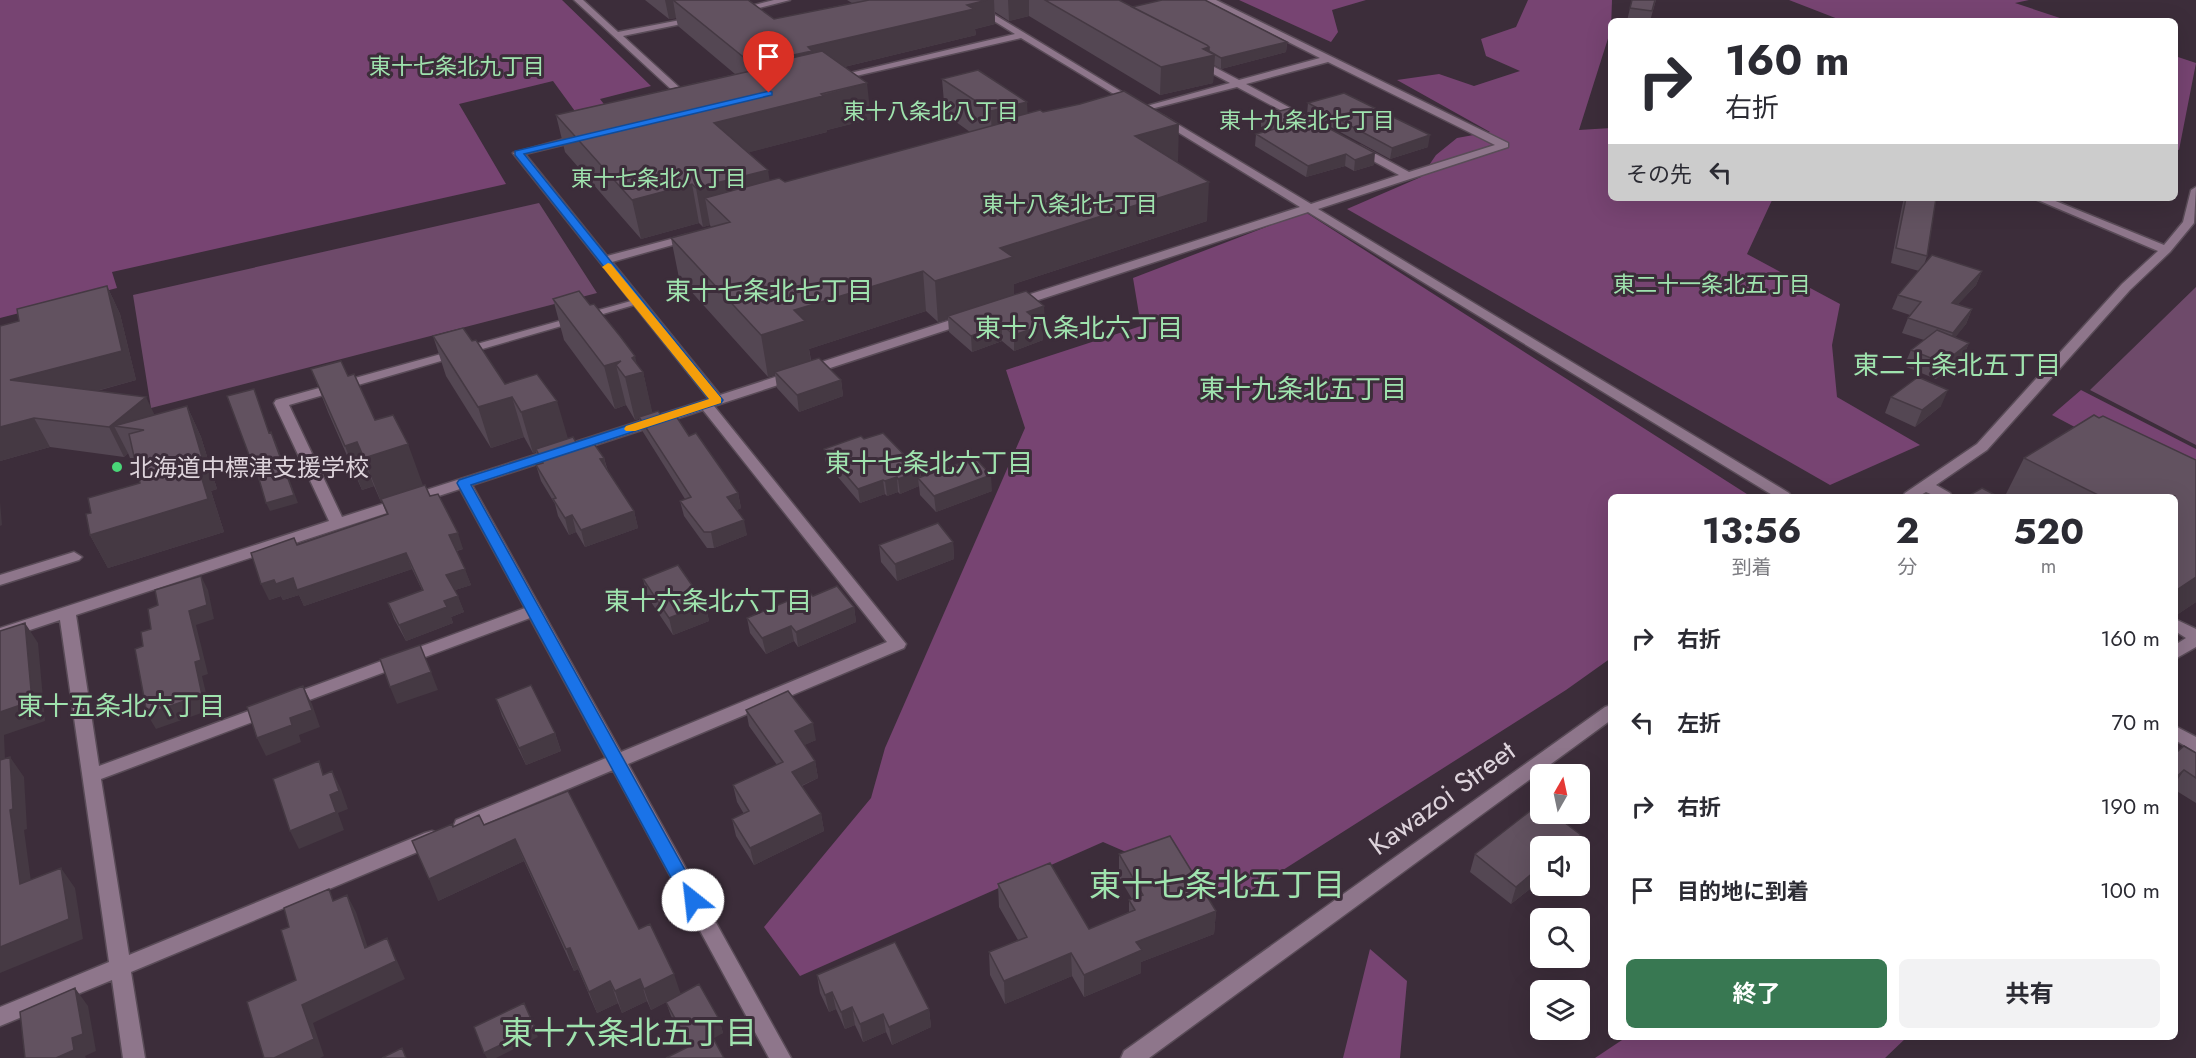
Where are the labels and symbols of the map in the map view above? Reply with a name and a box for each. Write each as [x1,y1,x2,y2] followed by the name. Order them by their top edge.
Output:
[743,31,794,93] pin
[369,50,545,82] district label: 東十七条北九丁目
[843,95,1019,127] district label: 東十八条北八丁目
[1219,104,1395,136] district label: 東十九条北七丁目
[571,162,747,194] district label: 東十七条北八丁目
[982,188,1158,220] district label: 東十八条北七丁目
[1613,268,1811,300] district label: 東二十一条北五丁目
[665,272,873,310] district label: 東十七条北七丁目
[975,309,1183,347] district label: 東十八条北六丁目
[1853,346,2061,384] district label: 東二十条北五丁目
[1199,370,1407,408] district label: 東十九条北五丁目
[825,444,1033,482] district label: 東十七条北六丁目
[129,450,369,485] place label: 北海道中標津支援学校
[110,460,124,474] marker: 北海道中標津支援学校
[604,582,812,620] district label: 東十六条北六丁目
[17,687,225,725] district label: 東十五条北六丁目
[1360,731,1524,865] street label: Kawazoi Street
[1530,764,1590,824] north arrow
[1089,862,1345,908] district label: 東十七条北五丁目
[661,868,725,932] position arrow
[501,1010,757,1056] district label: 東十六条北五丁目

